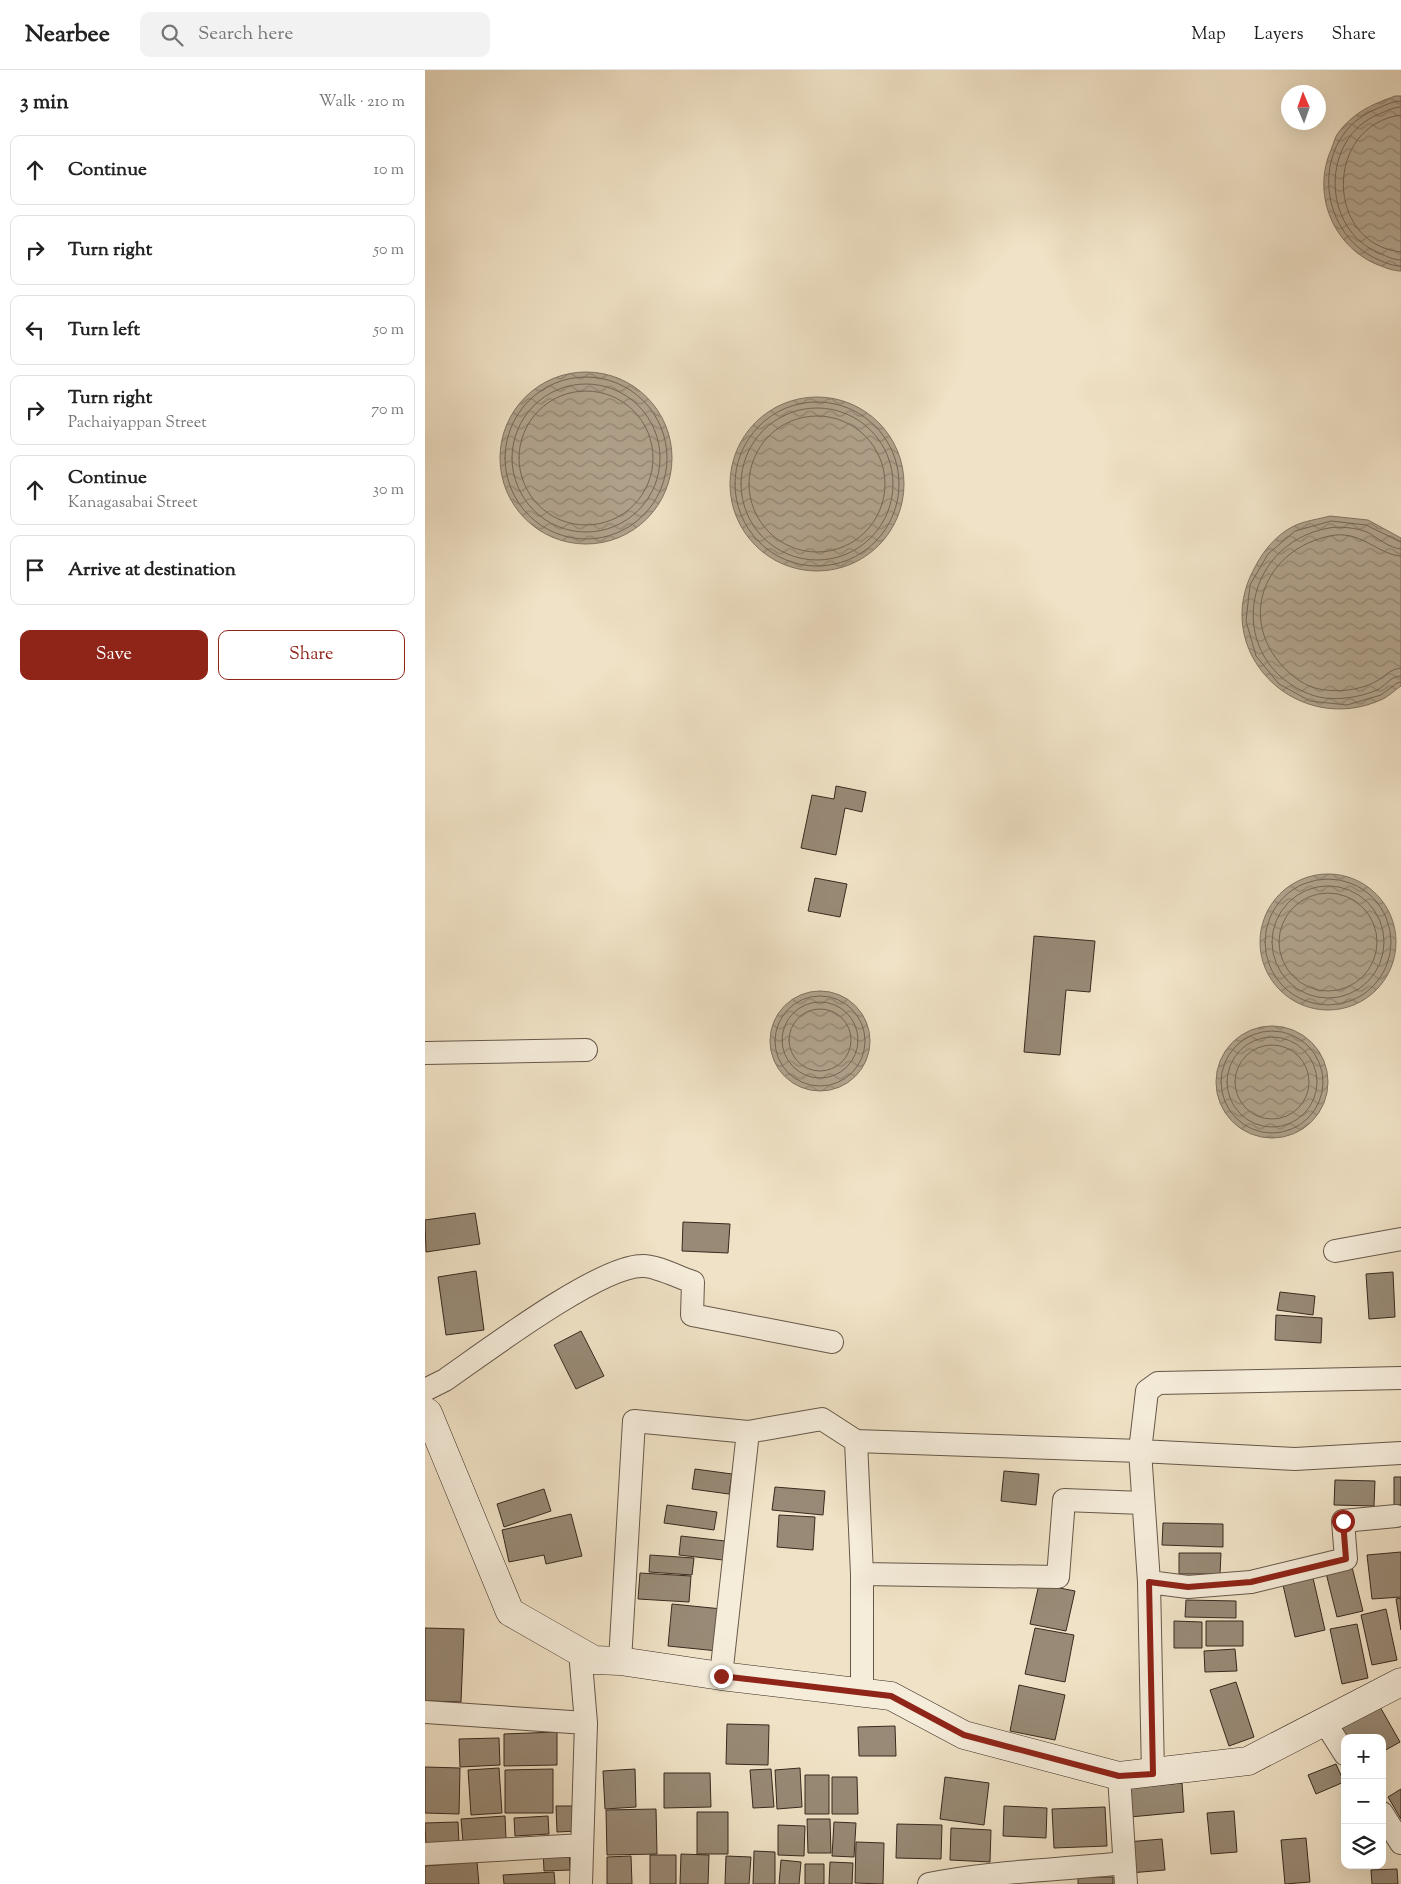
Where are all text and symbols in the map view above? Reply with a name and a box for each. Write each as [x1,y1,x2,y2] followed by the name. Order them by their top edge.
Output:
[140,12,490,57] search box
[25,18,110,52] text: Nearbee
[158,21,186,49] icon: search
[198,21,293,48] text: Search here
[1191,22,1226,48] text: Map
[1254,22,1304,48] text: Layers
[1332,22,1376,48] text: Share
[1281,85,1326,130] north arrow
[20,88,69,118] text: 3 min
[319,91,405,114] text: Walk · 210 m
[21,156,49,184] icon: ahead
[68,157,147,184] text: Continue
[374,159,404,182] text: 10 m
[21,236,49,264] icon: right
[68,237,152,264] text: Turn right
[373,239,404,262] text: 50 m
[21,316,49,344] icon: left
[68,317,140,344] text: Turn left
[373,319,404,342] text: 50 m
[68,385,152,412] text: Turn right
[21,396,49,424] icon: right
[371,399,404,422] text: 70 m
[68,412,207,435] text: Pachaiyappan Street
[68,465,147,492] text: Continue
[21,476,49,504] icon: ahead
[373,479,404,502] text: 30 m
[68,492,198,515] text: Kanagasabai Street
[21,556,49,584] icon: arrive
[68,557,236,584] text: Arrive at destination
[20,630,208,680] button: Save
[218,630,405,680] button: Share
[1332,1510,1355,1533] route start
[710,1665,733,1688] route end
[1341,1734,1386,1869] map controls
[1341,1734,1386,1779] button: +
[1341,1779,1386,1824] button: −
[1341,1824,1386,1869] button: layers

